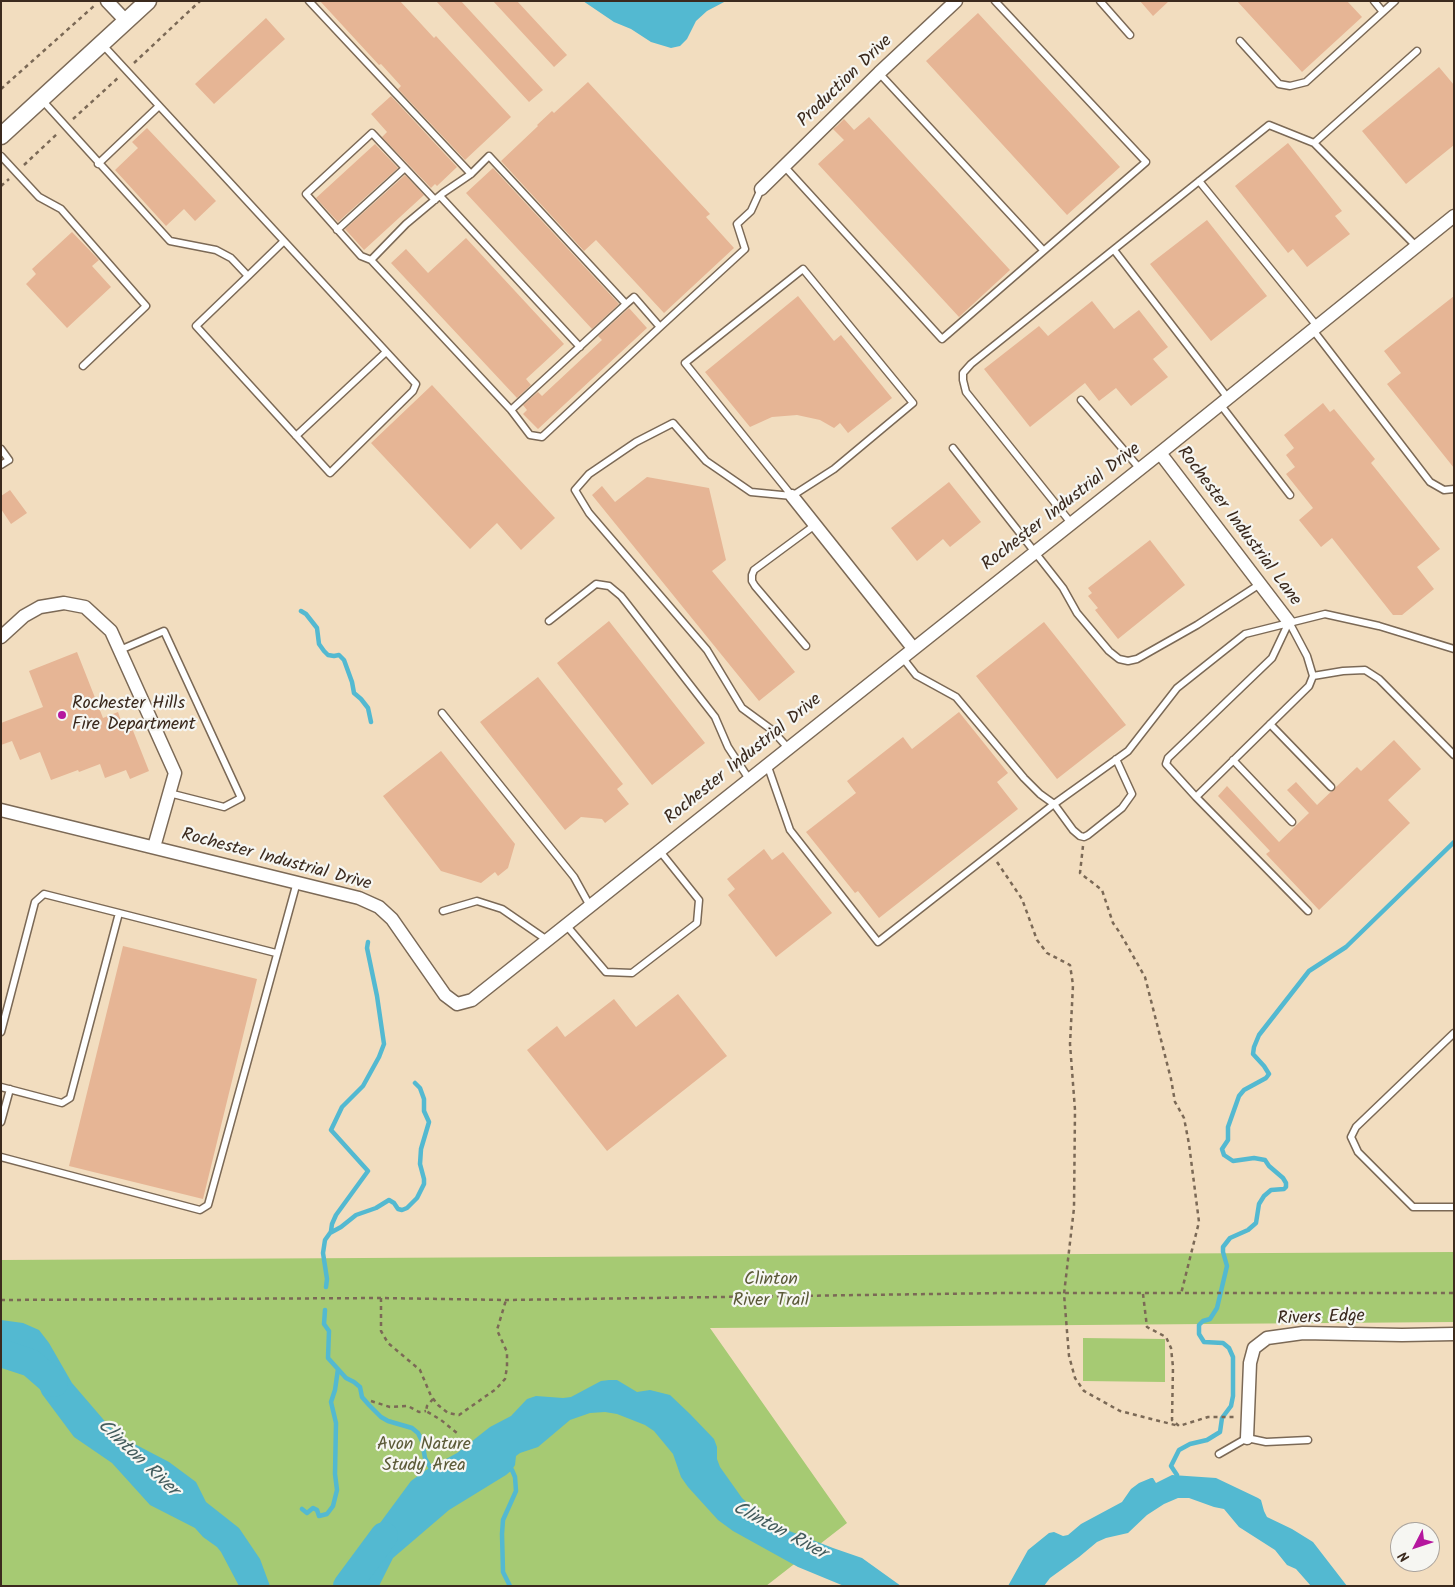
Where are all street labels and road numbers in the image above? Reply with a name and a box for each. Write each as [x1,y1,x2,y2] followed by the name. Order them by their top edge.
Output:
[794,31,898,133] street label: Production Drive
[978,439,1146,577] street label: Rochester Industrial Drive
[1171,443,1305,611] street label: Rochester Industrial Lane
[661,690,827,830] street label: Rochester Industrial Drive
[179,825,373,897] street label: Rochester Industrial Drive
[1277,1307,1365,1331] street label: Rivers Edge

